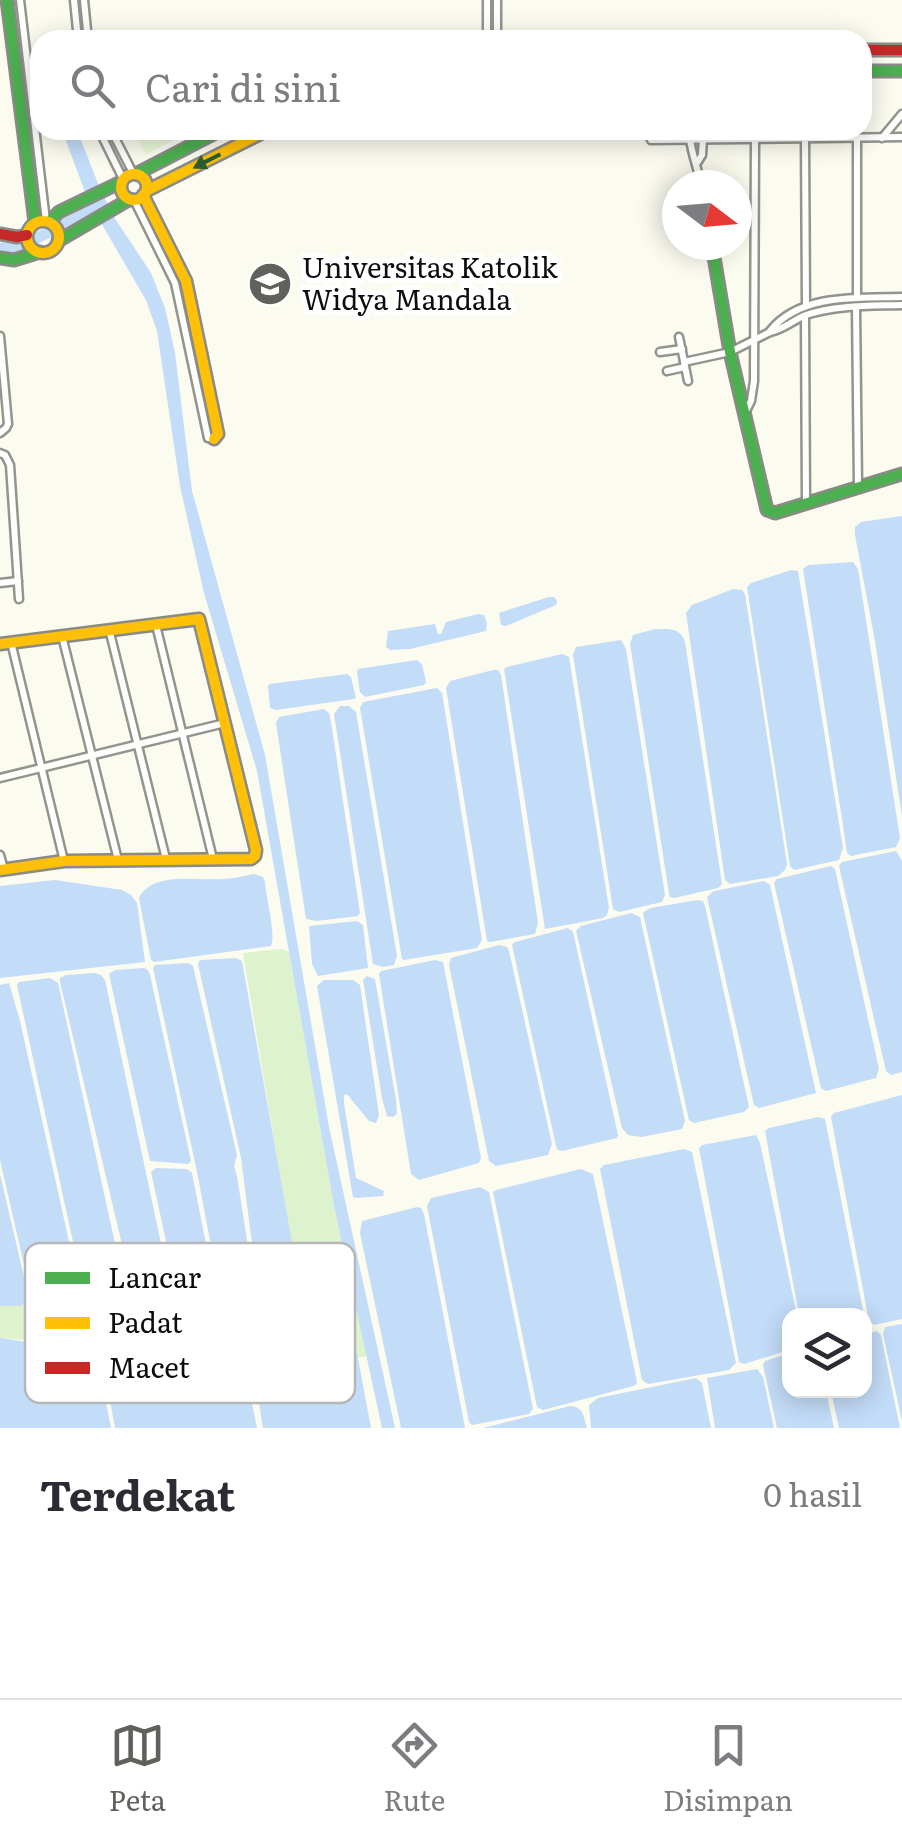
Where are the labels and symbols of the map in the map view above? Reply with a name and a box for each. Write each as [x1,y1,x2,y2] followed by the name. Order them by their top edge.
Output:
[192,152,221,169] one-way arrow
[662,170,752,260] north arrow
[302,245,559,319] place label: Universitas Katolik Widya Mandala
[247,261,293,307] school or university icon: Universitas Katolik Widya Mandala
[25,1243,355,1403] legend
[108,1255,202,1297] text: Lancar
[108,1300,183,1342] text: Padat
[108,1345,190,1387] text: Macet

